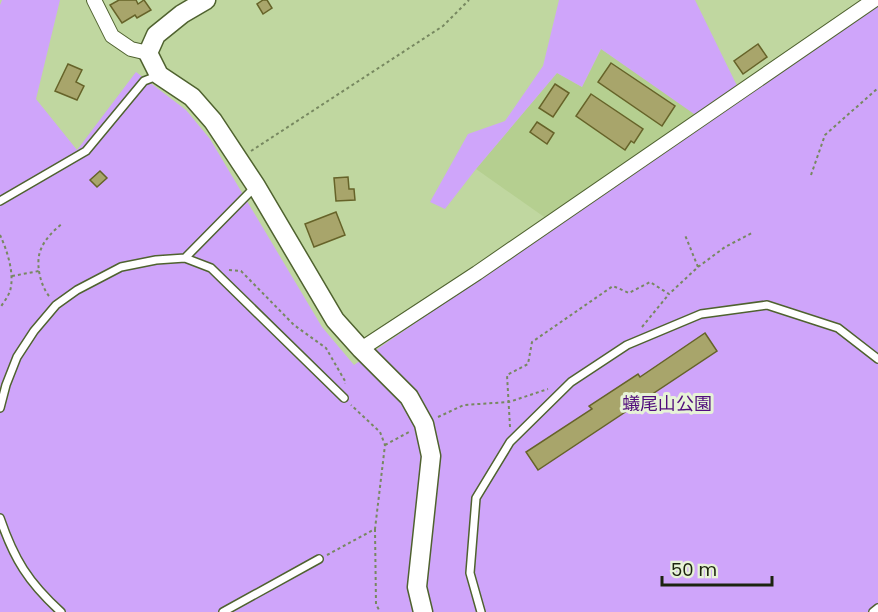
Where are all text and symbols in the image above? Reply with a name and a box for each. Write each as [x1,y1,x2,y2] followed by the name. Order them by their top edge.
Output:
[622,391,712,416] park label: 蟻尾山公園
[662,549,772,587] scale bar
[671,557,717,582] text: 50 m

